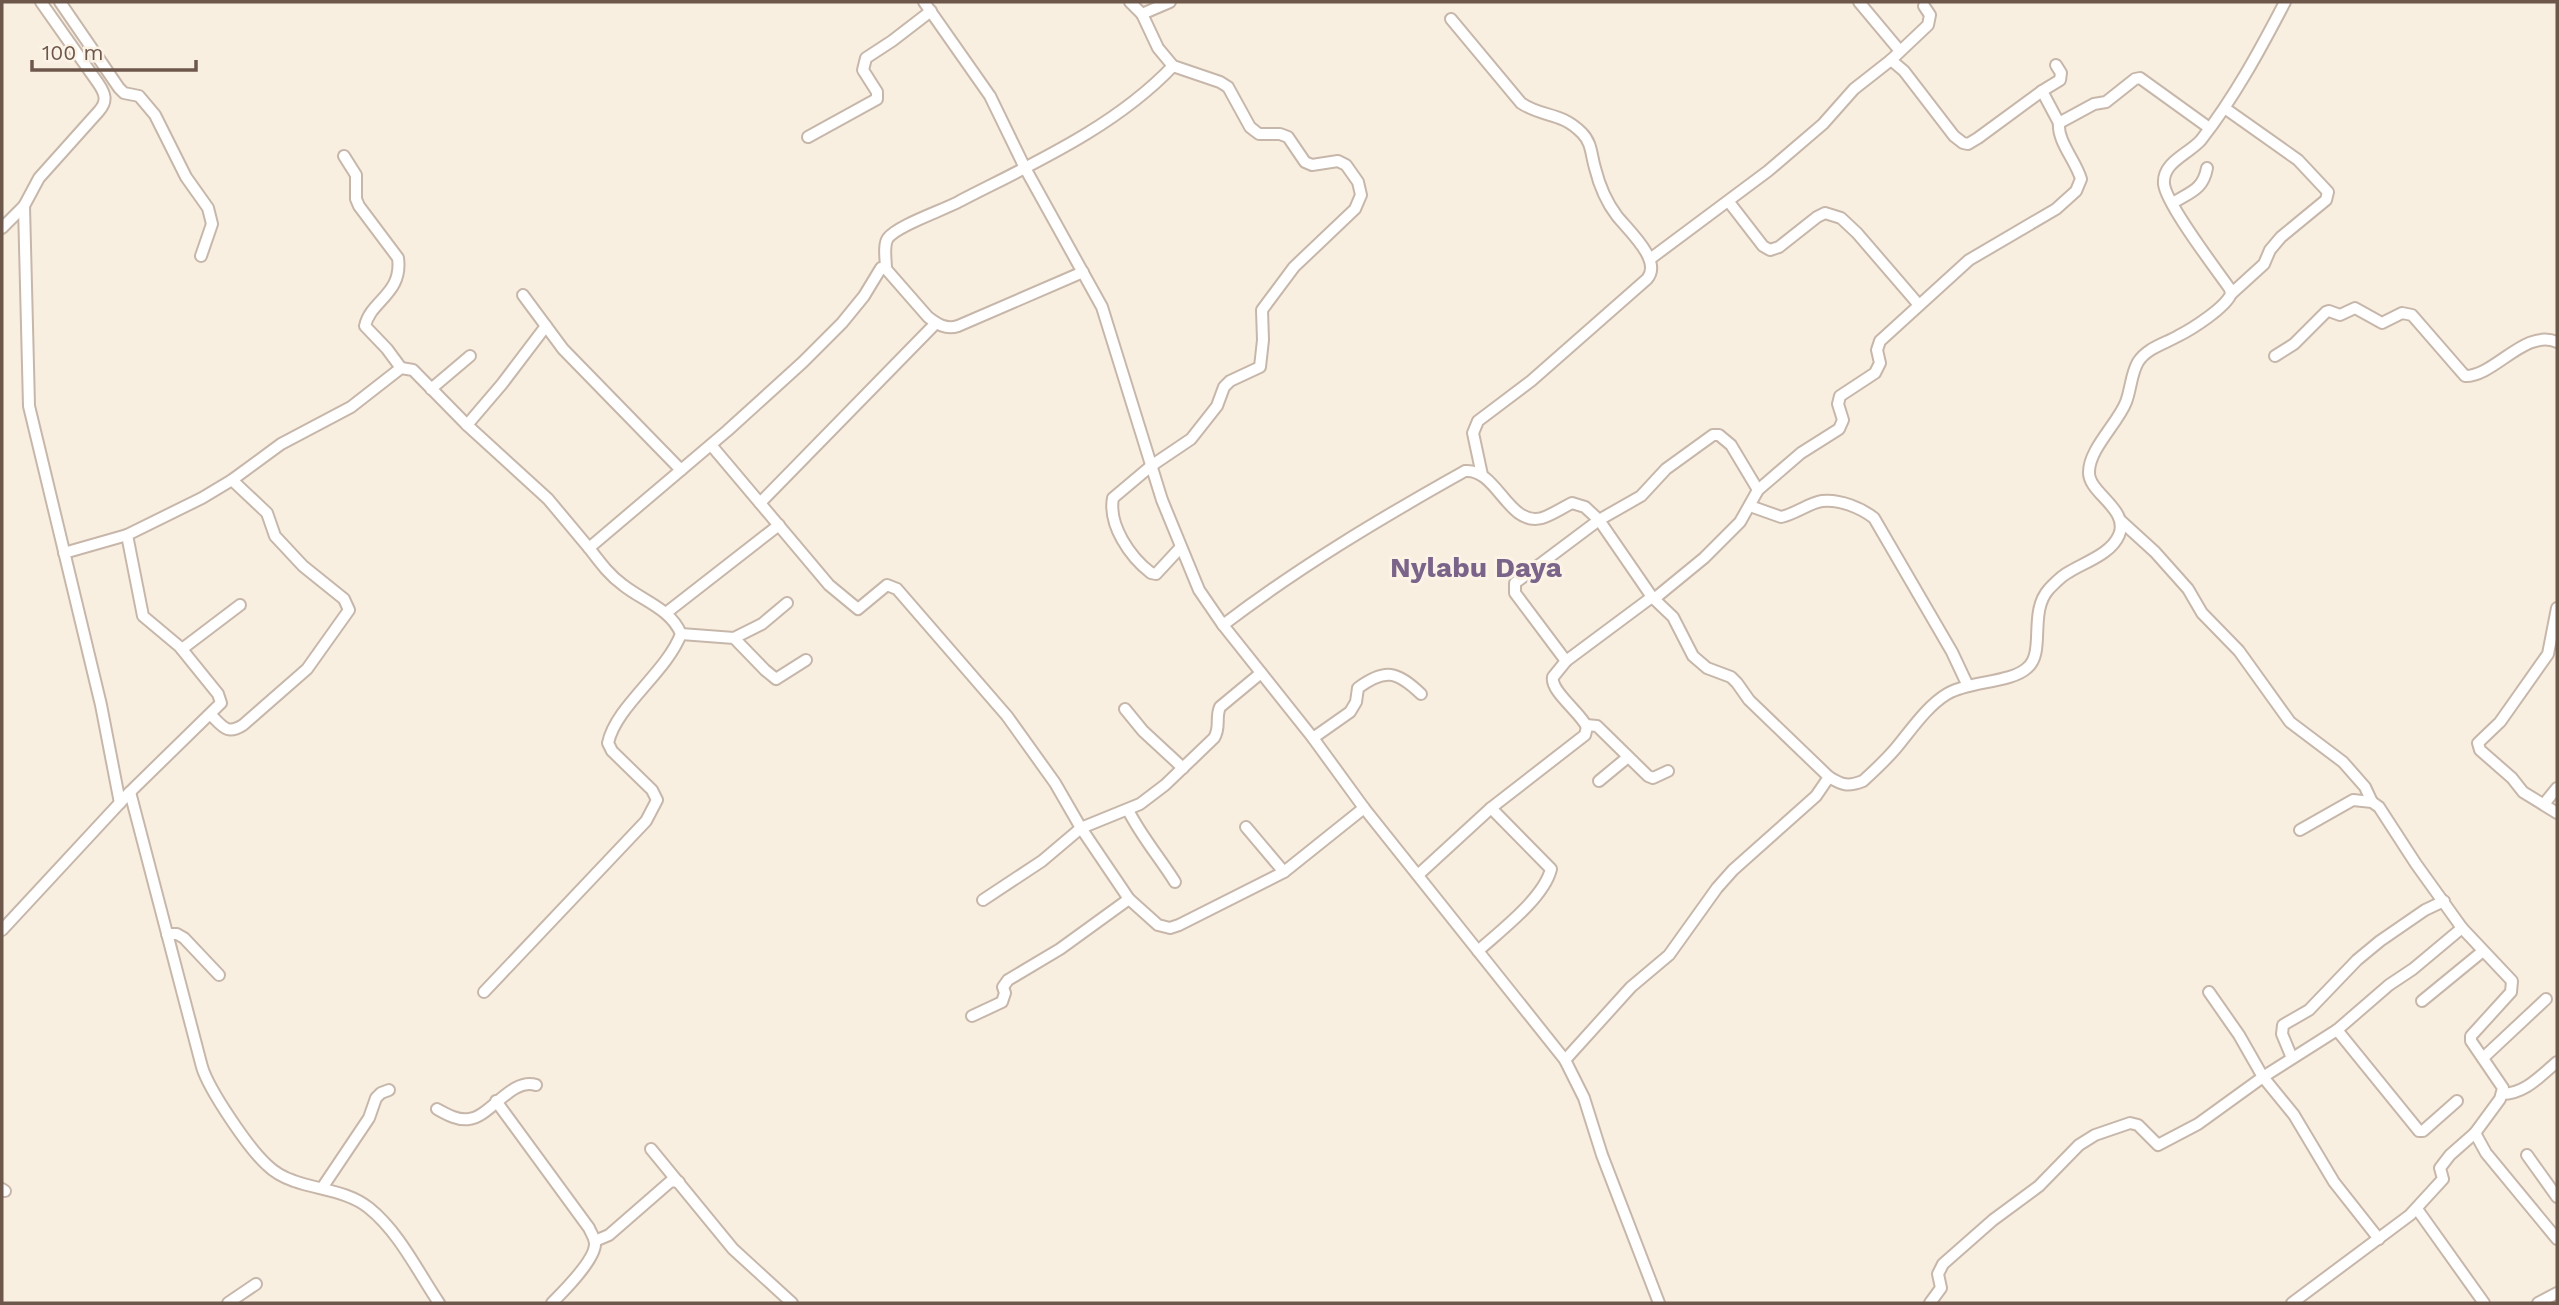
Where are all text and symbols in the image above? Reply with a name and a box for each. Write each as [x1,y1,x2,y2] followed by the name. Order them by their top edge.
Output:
[32,28,196,72] scale bar
[42,40,104,65] text: 100 m
[1390,551,1563,584] district label: Nylabu Daya

